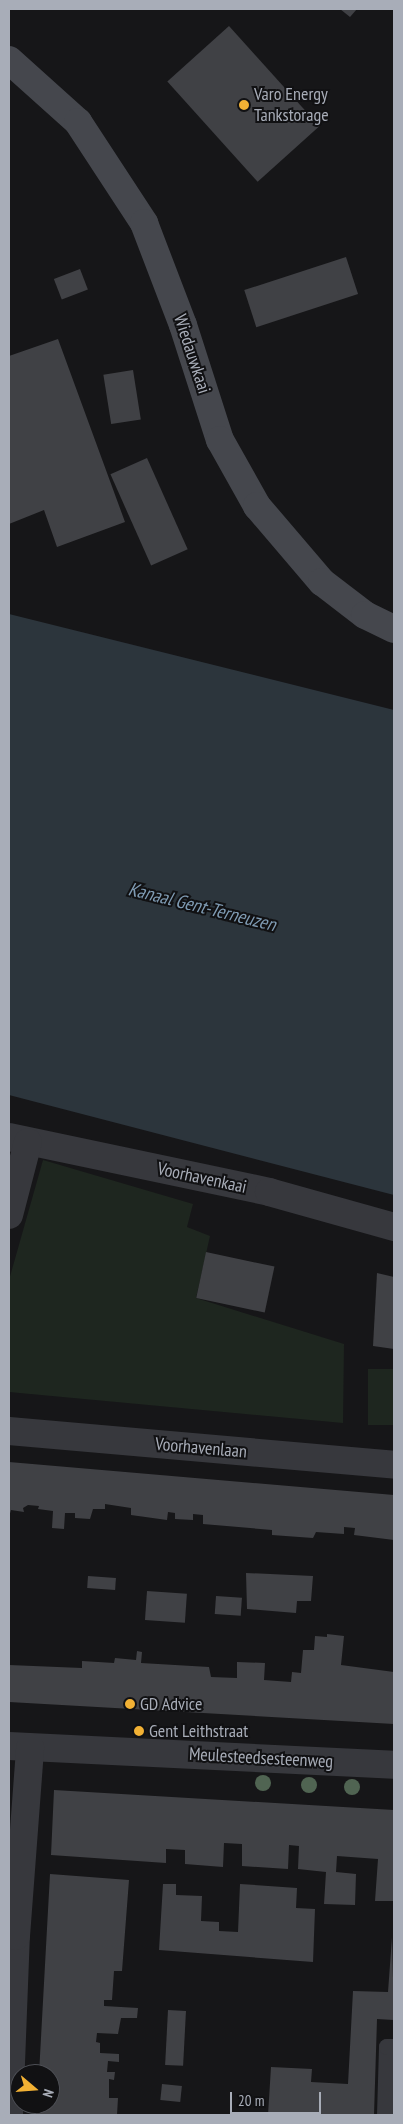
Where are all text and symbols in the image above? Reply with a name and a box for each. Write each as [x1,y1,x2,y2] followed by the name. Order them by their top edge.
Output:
[254,84,329,126] place label: Varo Energy Tankstorage
[238,99,250,111] marker: Varo Energy Tankstorage
[169,312,215,396] street label: Wiedauwkaai
[126,878,278,936] water label: Kanaal Gent-Terneuzen
[155,1158,249,1198] street label: Voorhavenkaai
[154,1433,248,1463] street label: Voorhavenlaan
[140,1693,203,1715] place label: GD Advice
[124,1698,136,1710] marker: GD Advice
[149,1720,248,1742] place label: Gent Leithstraat
[133,1725,145,1737] marker: Gent Leithstraat
[188,1743,334,1773] street label: Meulesteedsesteenweg
[10,2064,60,2114] north arrow
[233,2082,324,2114] scale bar
[39,2087,58,2100] text: N
[238,2091,264,2110] text: 20 m

